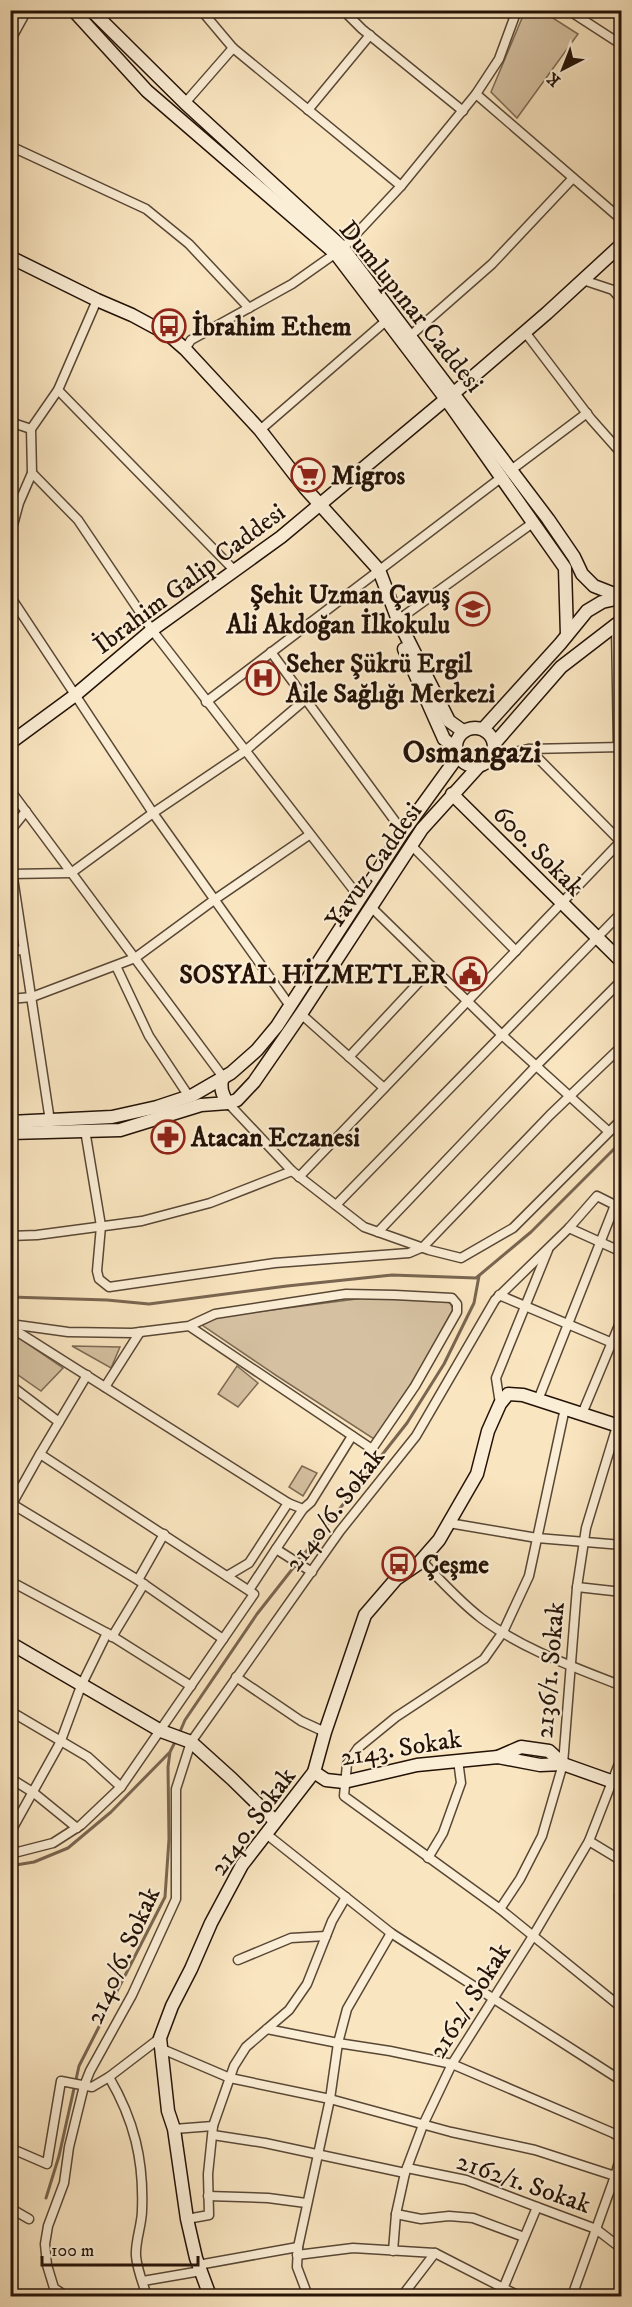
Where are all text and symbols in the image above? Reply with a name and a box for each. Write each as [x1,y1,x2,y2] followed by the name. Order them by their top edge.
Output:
[533,39,593,99] north arrow
[542,68,565,91] text: K
[331,214,490,400] street label: Dumlupınar Caddesi
[151,308,187,344] bus stop icon: İbrahim Ethem
[192,310,352,344] place label: İbrahim Ethem
[290,457,326,493] supermarket icon: Migros
[331,460,405,493] place label: Migros
[87,495,292,662] street label: İbrahim Galip Caddesi
[225,579,450,642] place label: Şehit Uzman Çavuş Ali Akdoğan İlkokulu
[455,591,491,627] school or university icon: Şehit Uzman Çavuş Ali Akdoğan İlkokulu
[285,648,496,711] place label: Seher Şükrü Ergil Aile Sağlığı Merkezi
[245,660,281,696] hospital icon: Seher Şükrü Ergil Aile Sağlığı Merkezi
[402,733,542,773] district label: Osmangazi
[319,796,430,936] street label: Yavuz Caddesi
[485,798,591,904] street label: 600. Sokak
[452,956,488,992] public building icon: SOSYAL HİZMETLER
[179,958,448,992] place label: SOSYAL HİZMETLER
[150,1119,186,1155] pharmacy icon: Atacan Eczanesi
[190,1122,360,1155] place label: Atacan Eczanesi
[278,1441,393,1578] street label: 2140/6. Sokak
[381,1546,417,1582] bus stop icon: Çeşme
[422,1549,489,1582] place label: Çeşme
[528,1600,573,1740] street label: 2136/1. Sokak
[339,1723,464,1774] street label: 2143. Sokak
[203,1761,304,1883] street label: 2140. Sokak
[78,1882,168,2029] street label: 2140/6. Sokak
[422,1937,519,2065] street label: 2162/. Sokak
[452,2145,595,2222] street label: 2162/1. Sokak
[42,2229,198,2267] scale bar
[51,2240,94,2262] text: 100 m

